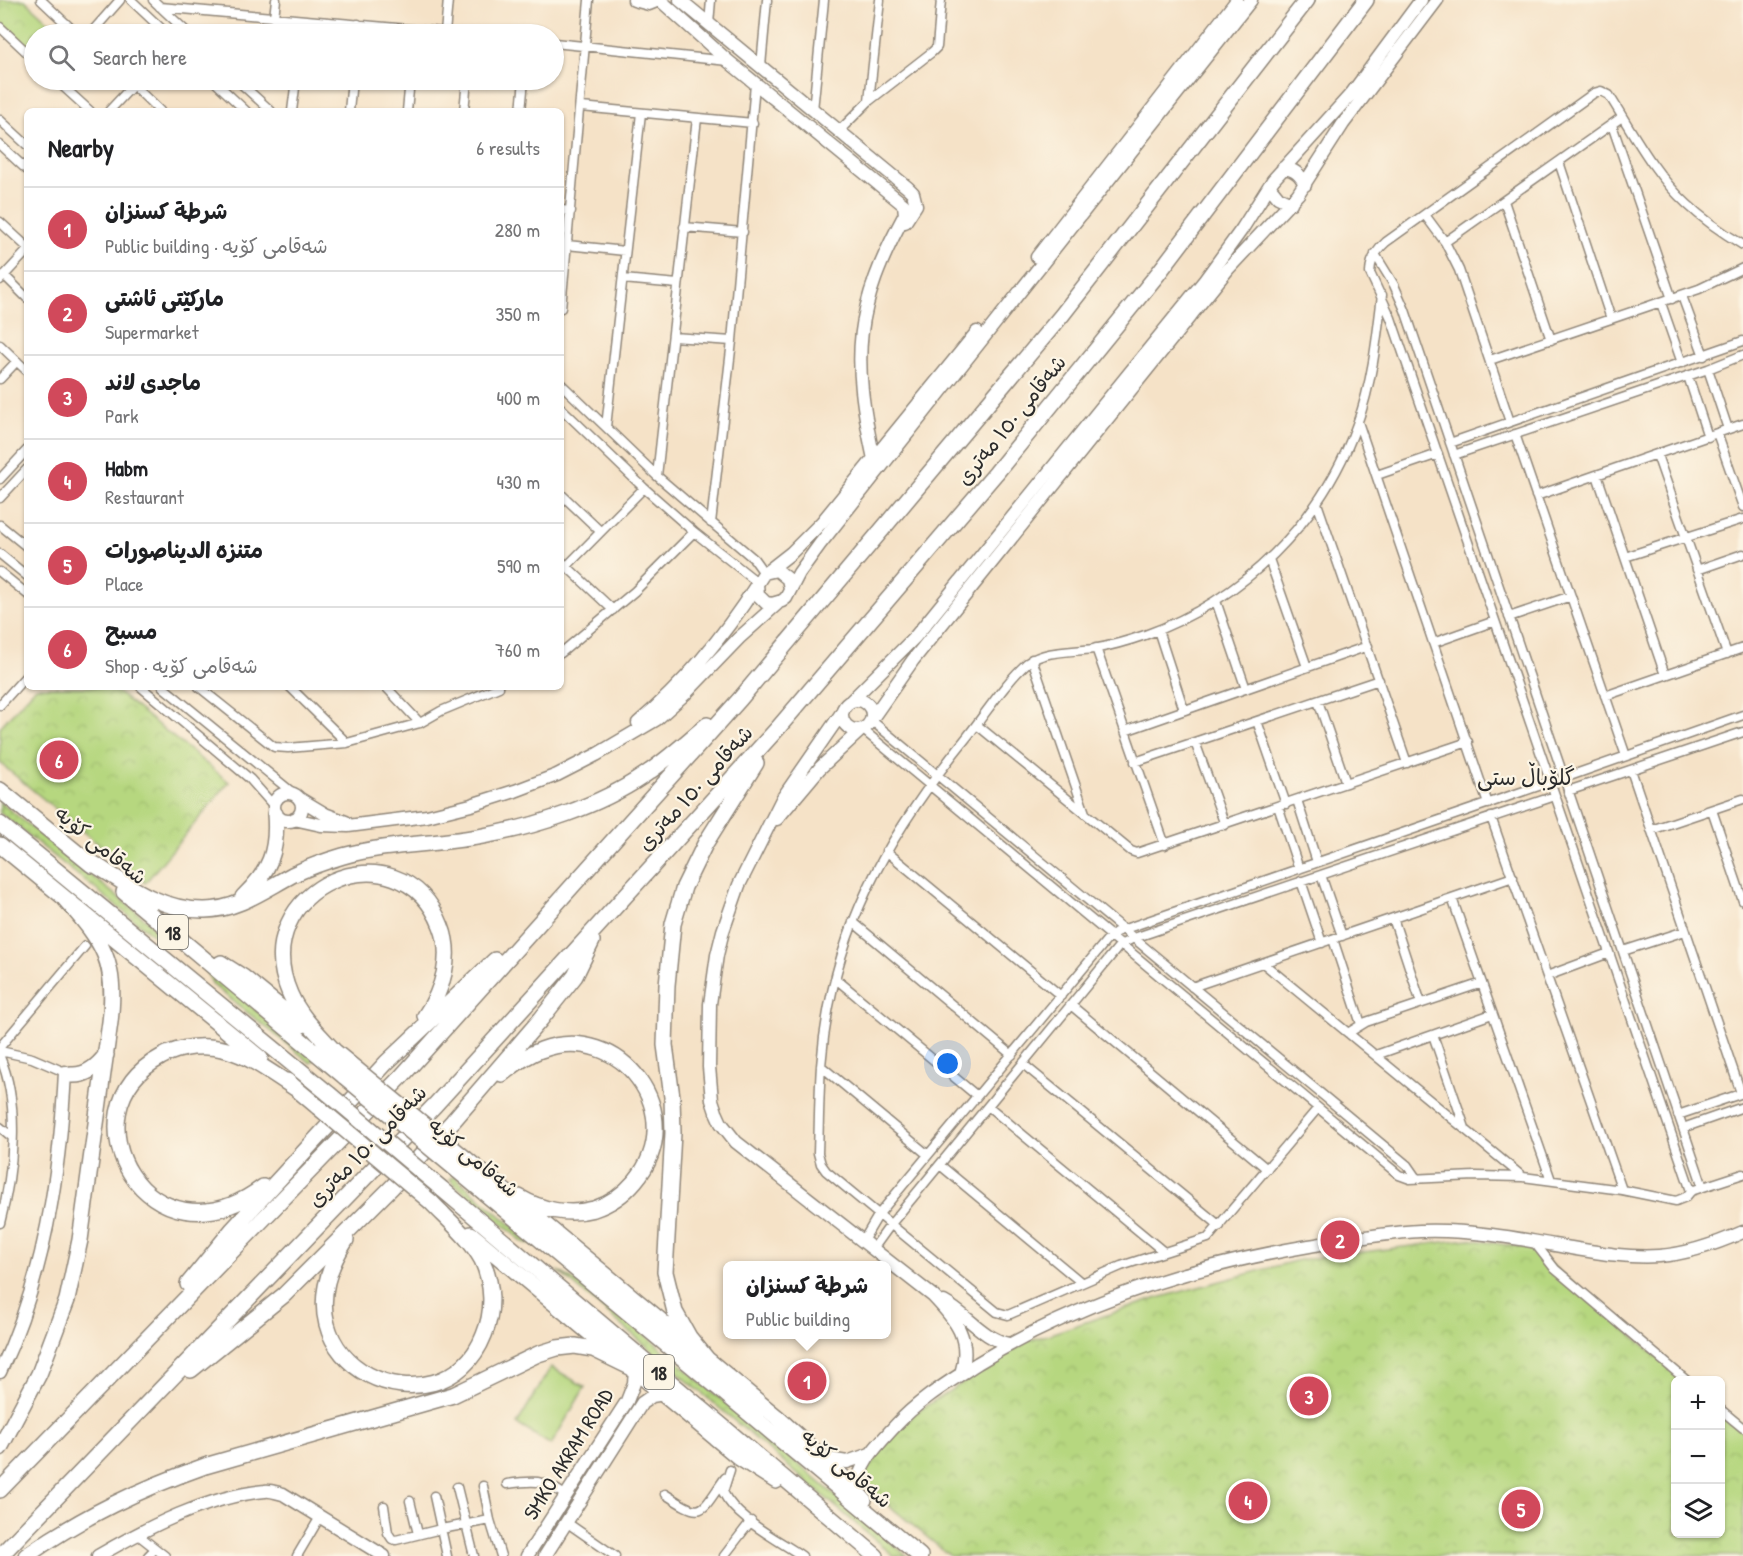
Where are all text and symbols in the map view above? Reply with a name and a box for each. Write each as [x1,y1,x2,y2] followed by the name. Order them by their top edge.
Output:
[24,24,564,90] search box
[45,41,78,74] icon: search
[93,42,187,72] text: Search here
[48,130,114,165] text: Nearby
[476,134,540,161] text: 6 results
[105,196,227,226] text: شرطة كسنزان
[64,216,71,243] text: 1
[495,216,540,243] text: 280 m
[105,232,328,259] text: Public building · شەقامی کۆیە
[105,283,224,313] text: مارکێتی ئاشتی
[63,300,72,327] text: 2
[495,300,540,327] text: 350 m
[105,318,199,345] text: Supermarket
[949,349,1073,491] street label: شەقامی ١٥٠ مەتری
[105,367,201,397] text: ماجدی لاند
[63,384,72,411] text: 3
[496,384,540,411] text: 400 m
[105,402,138,429] text: Park
[105,453,148,483] text: Habm
[64,468,71,495] text: 4
[496,468,540,495] text: 430 m
[105,483,184,510] text: Restaurant
[105,535,263,565] text: متنزه الديناصورات
[63,552,72,579] text: 5
[497,552,540,579] text: 590 m
[105,570,144,597] text: Place
[105,616,157,646] text: مسبح
[64,636,71,663] text: 6
[495,636,540,663] text: 760 m
[105,652,258,679] text: Shop · شەقامی کۆیە
[631,719,759,857] street label: شەقامی ١٥٠ مەتری
[40,738,78,783] pin: 6
[1477,761,1575,792] district label: گلۆباڵ ستی
[49,799,153,891] street label: شەقامی کۆیە
[158,915,188,949] road number: 18
[933,1049,962,1078] your location
[301,1078,433,1214] street label: شەقامی ١٥٠ مەتری
[422,1110,526,1204] street label: شەقامی کۆیە
[1320,1218,1360,1262] pin: 2
[723,1261,891,1339] popup
[746,1270,868,1300] text: شرطة كسنزان
[746,1305,850,1332] text: Public building
[644,1355,674,1389] road number: 18
[788,1358,826,1404] pin: 1
[1290,1374,1328,1418] pin: 3
[1671,1376,1725,1538] map controls
[1671,1376,1725,1430] button: +
[516,1383,620,1525] street label: SMKO AKRAM ROAD
[795,1421,899,1515] street label: شەقامی کۆیە
[1671,1430,1725,1484] button: −
[1228,1478,1268,1524] pin: 4
[1671,1484,1725,1538] button: layers
[1502,1486,1540,1532] pin: 5

